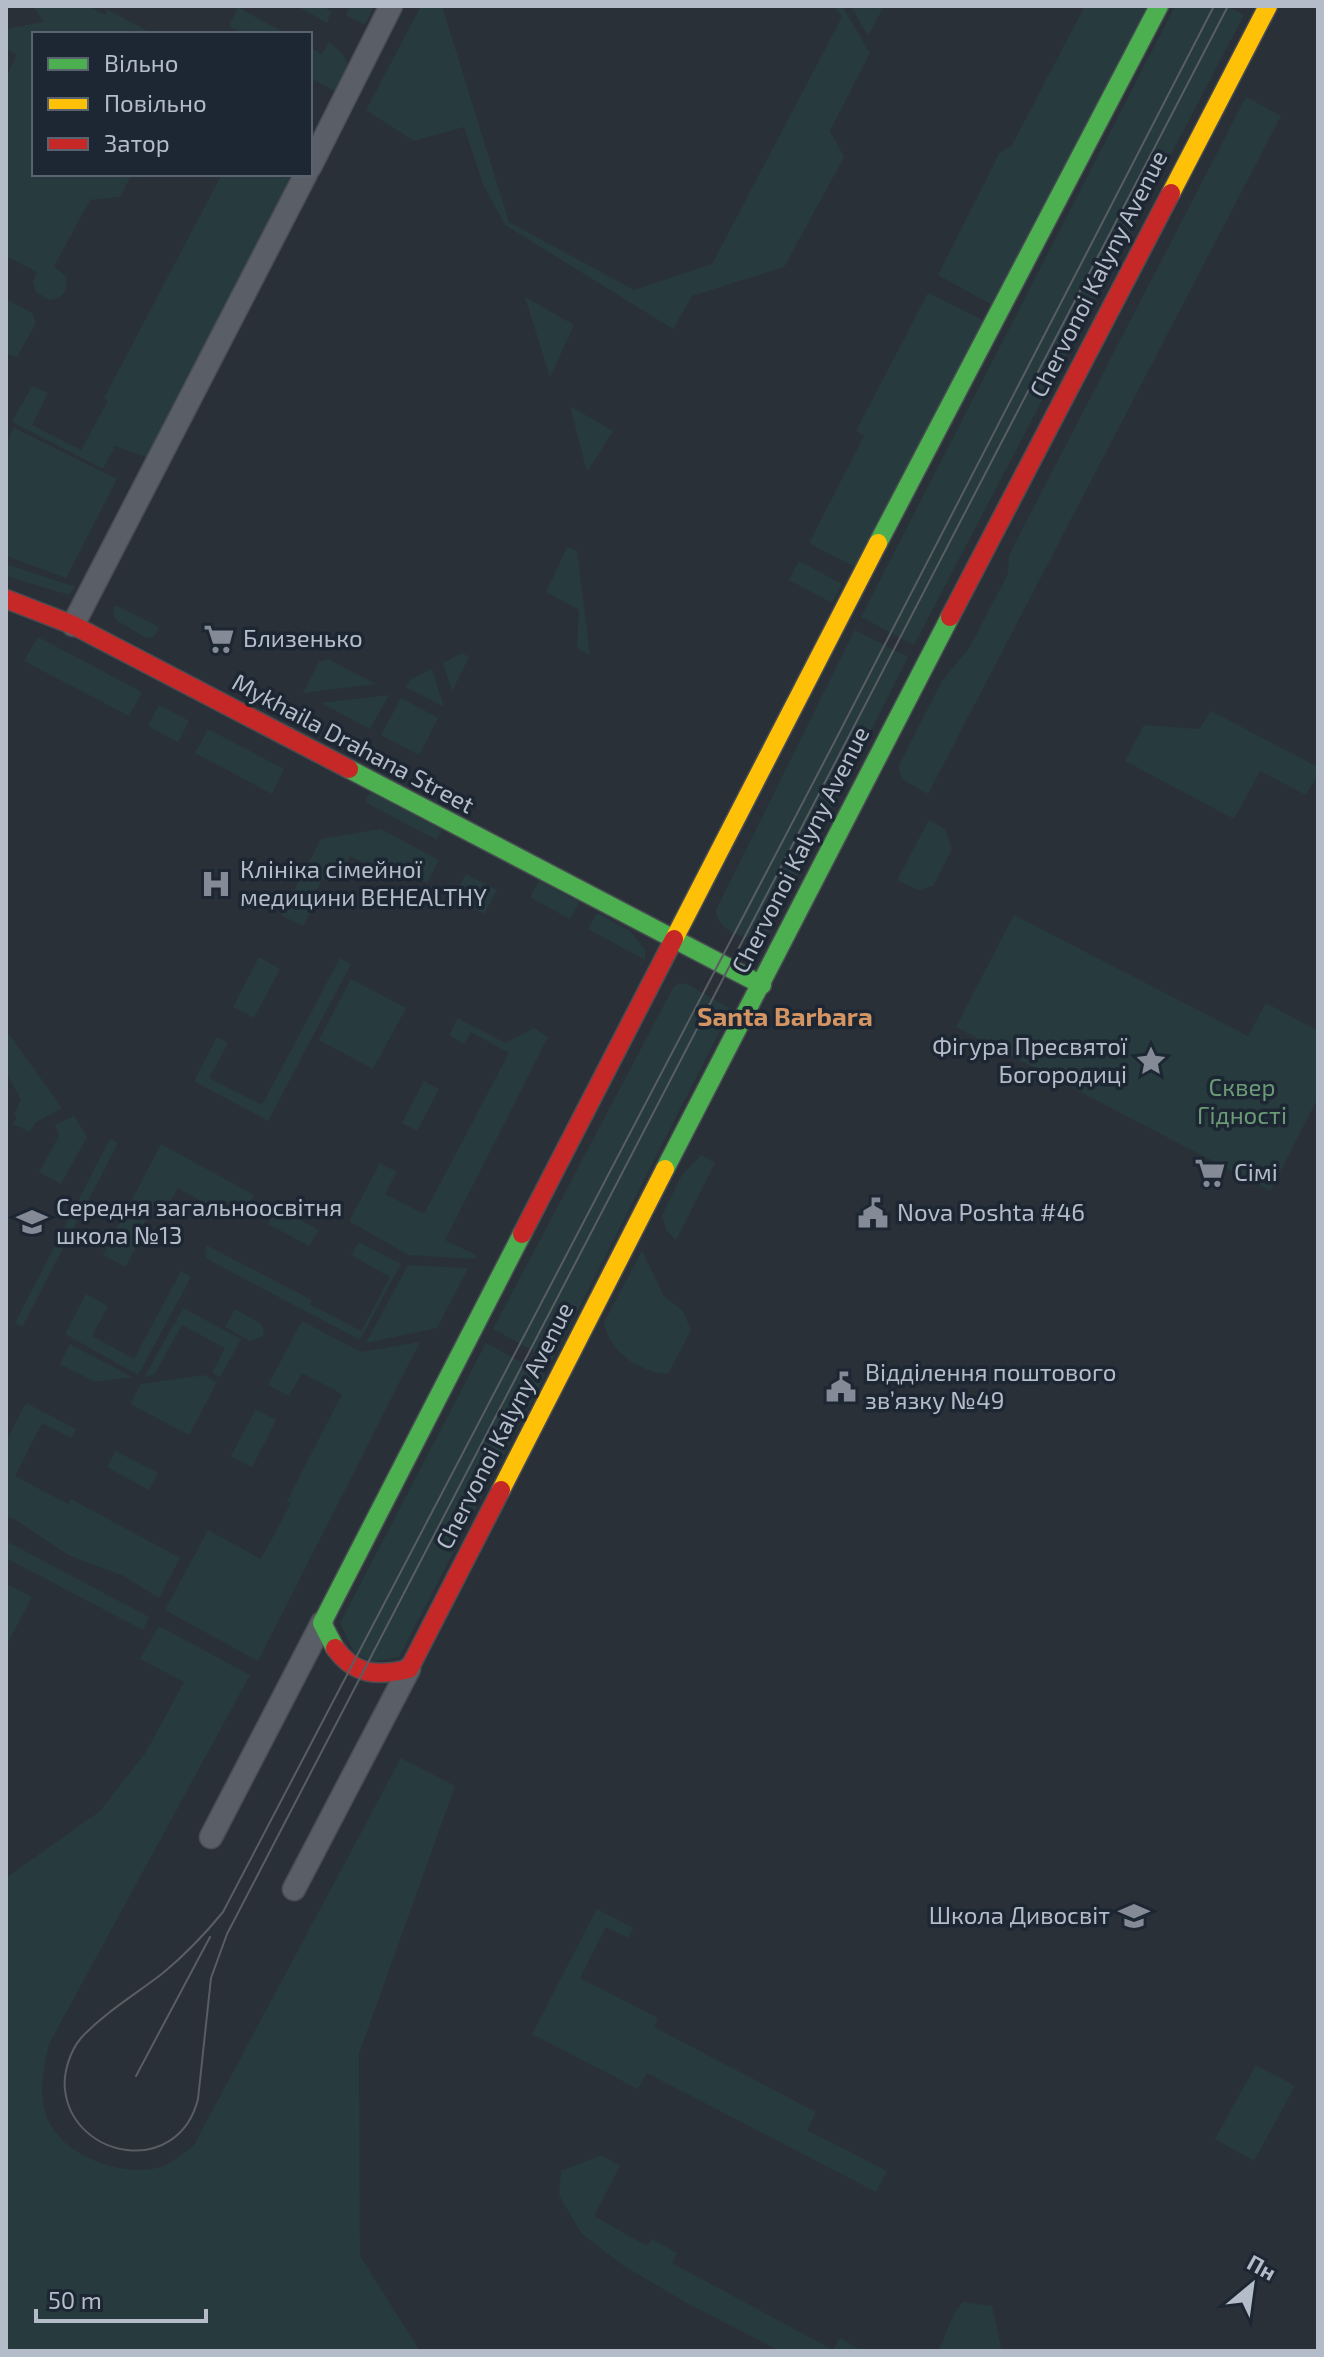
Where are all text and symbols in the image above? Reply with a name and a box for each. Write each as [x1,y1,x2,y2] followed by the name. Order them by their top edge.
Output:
[32,32,312,176] legend
[104,48,178,77] text: Вільно
[104,88,207,117] text: Повільно
[104,128,170,157] text: Затор
[1023,145,1173,402] street label: Chervonoi Kalyny Avenue
[202,622,236,656] supermarket icon: Близенько
[243,623,363,652] place label: Близенько
[228,667,480,819] street label: Mykhaila Drahana Street
[725,721,875,978] street label: Chervonoi Kalyny Avenue
[240,854,487,911] place label: Клініка сімейної медицини BEHEALTHY
[199,867,233,901] hospital icon: Клініка сімейної медицини BEHEALTHY
[697,1000,873,1031] district label: Santa Barbara
[932,1031,1128,1088] place label: Фігура Пресвятої Богородиці
[1134,1044,1168,1078] place icon: Фігура Пресвятої Богородиці
[1197,1072,1287,1129] park label: Сквер Гідності
[1193,1156,1227,1190] supermarket icon: Сімі
[1234,1157,1278,1186] place label: Сімі
[56,1192,342,1249] place label: Середня загальноосвітня школа №13
[856,1196,890,1230] public building icon: Nova Poshta #46
[897,1197,1085,1226] place label: Nova Poshta #46
[15,1205,49,1239] school or university icon: Середня загальноосвітня школа №13
[429,1297,579,1554] street label: Chervonoi Kalyny Avenue
[865,1357,1117,1415] place label: Відділення поштового зв’язку №49
[824,1370,858,1404] public building icon: Відділення поштового зв’язку №49
[1117,1899,1151,1933] school or university icon: Школа Дивосвіт
[929,1900,1110,1929] place label: Школа Дивосвіт
[1212,2245,1292,2325] north arrow
[1243,2248,1281,2285] text: Пн
[36,2273,206,2323] scale bar
[48,2285,102,2314] text: 50 m

